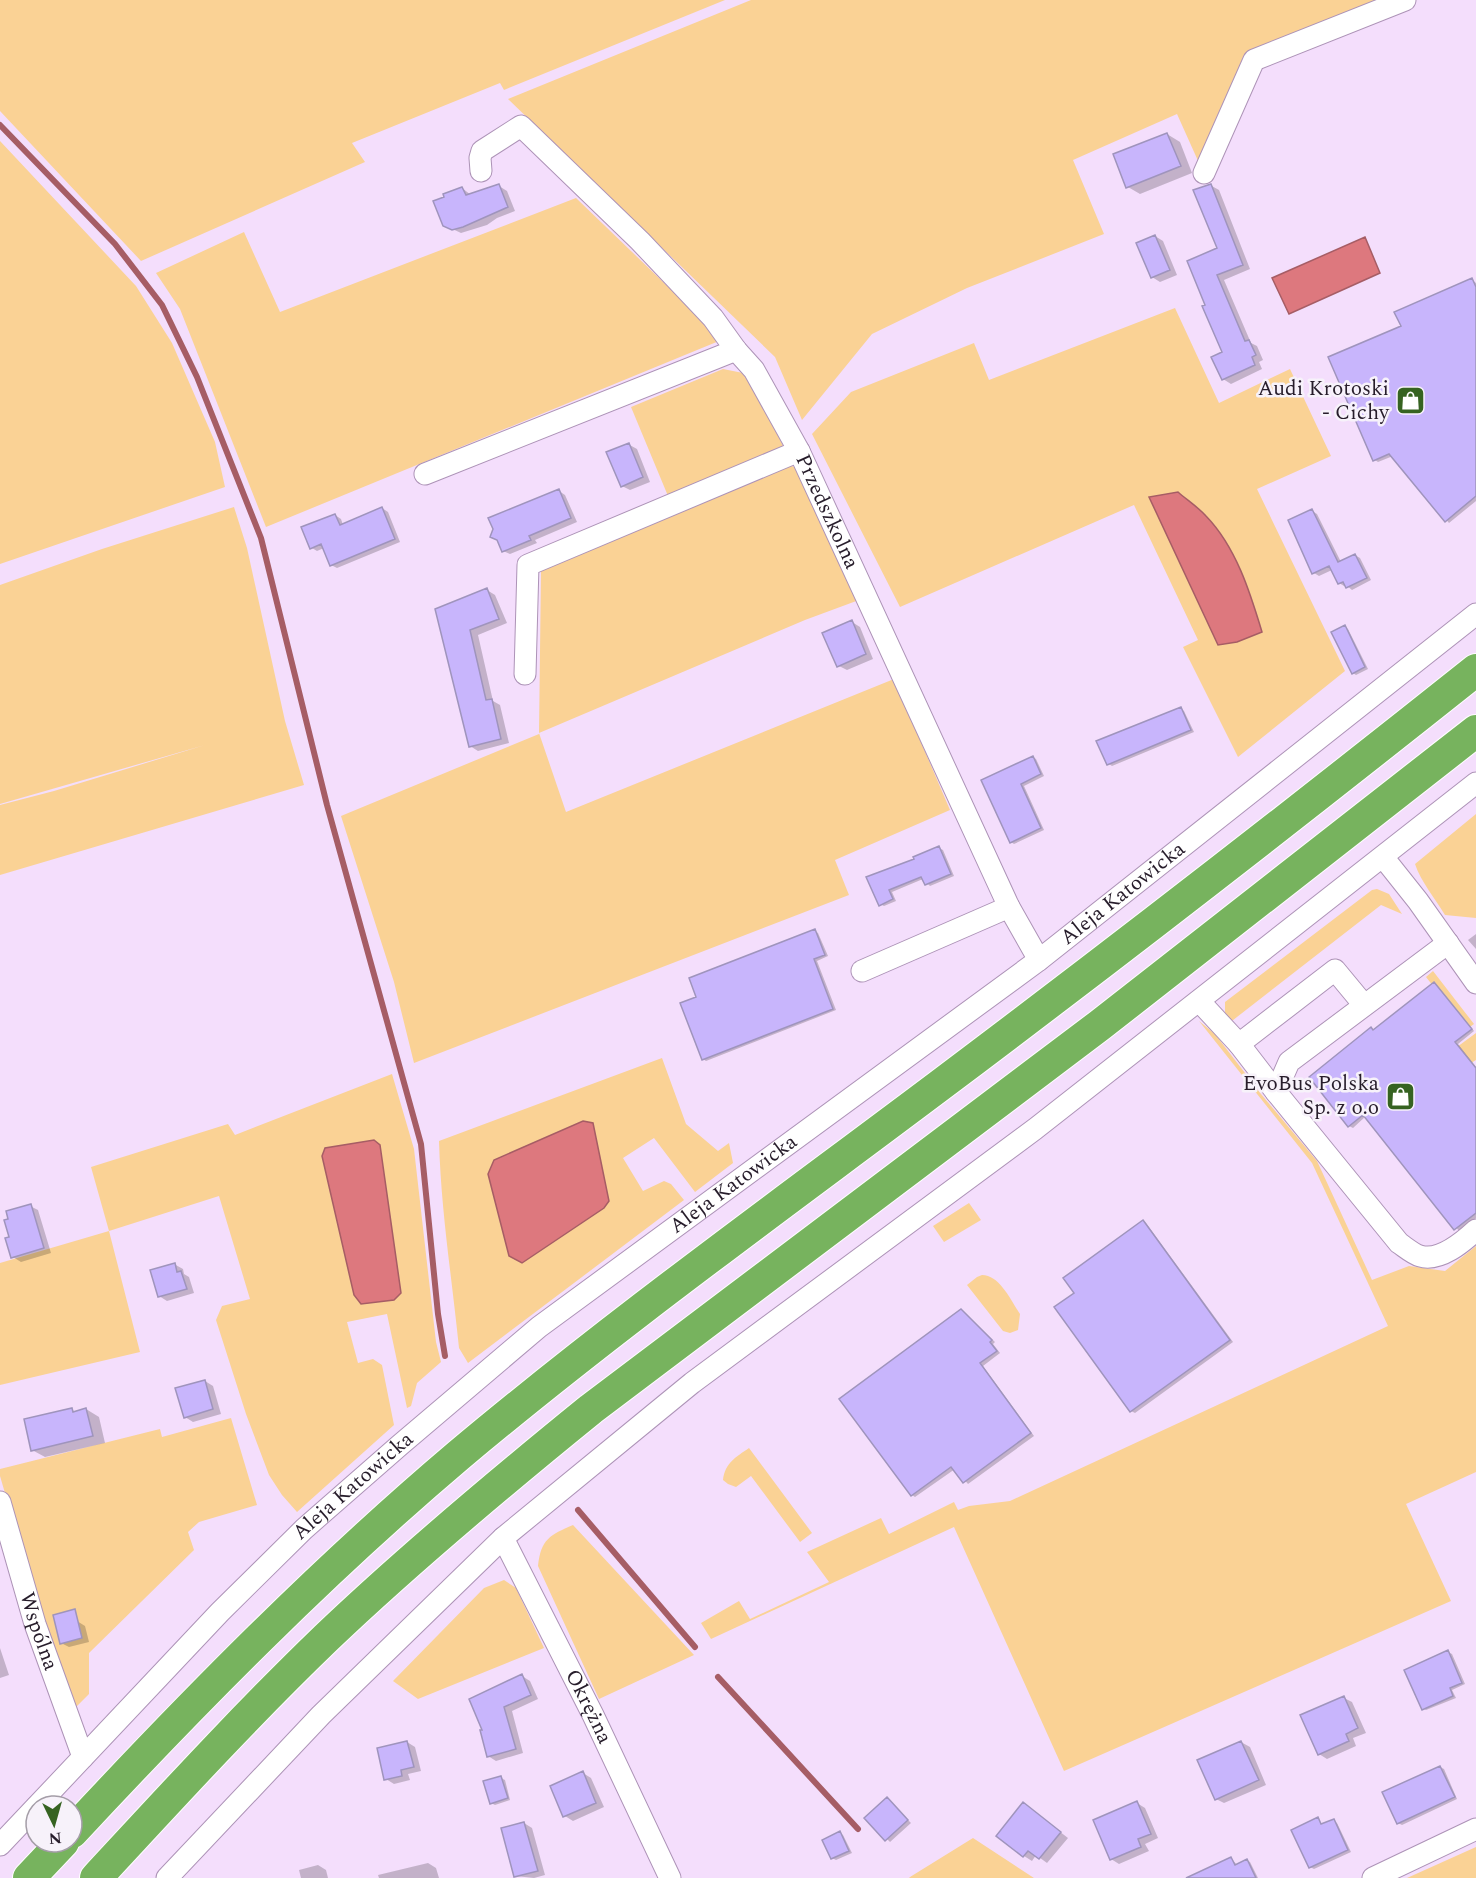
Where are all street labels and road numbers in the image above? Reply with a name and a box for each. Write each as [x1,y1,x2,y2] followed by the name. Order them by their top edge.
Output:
[787,449,868,575] street label: Przedszkolna
[1053,833,1193,953] street label: Aleja Katowicka
[663,1126,805,1242] street label: Aleja Katowicka
[285,1424,421,1548] street label: Aleja Katowicka
[11,1588,67,1676] street label: Wspólna
[556,1664,621,1750] street label: Okrężna

